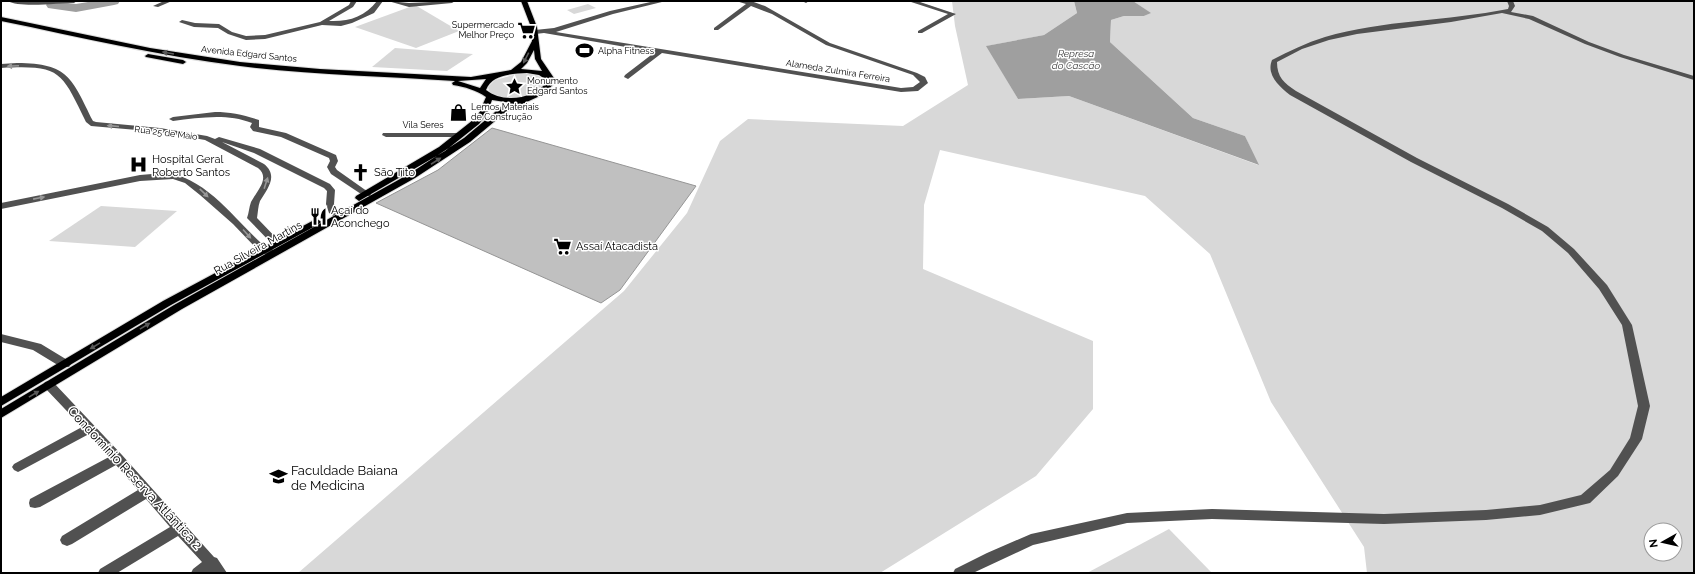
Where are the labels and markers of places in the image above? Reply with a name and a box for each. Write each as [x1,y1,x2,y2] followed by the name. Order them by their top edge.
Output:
[452,20,514,40] place label: Supermercado Melhor Preço
[517,20,537,40] supermarket icon: Supermercado Melhor Preço
[575,41,595,61] sports icon: Alpha Fitness
[598,46,655,56] place label: Alpha Fitness
[504,76,524,96] place icon: Monumento Edgard Santos
[527,76,588,96] place label: Monumento Edgard Santos
[448,102,468,122] shop icon: Lemos Materiais de Construção
[471,102,540,122] place label: Lemos Materiais de Construção
[152,153,230,179] place label: Hospital Geral Roberto Santos
[129,155,149,175] hospital icon: Hospital Geral Roberto Santos
[351,162,371,182] church icon: São Tito
[374,166,415,179] place label: São Tito
[331,204,390,230] place label: Açaí do Aconchego
[308,206,328,226] restaurant icon: Açaí do Aconchego
[553,236,573,256] supermarket icon: Assaí Atacadista
[576,240,658,253] place label: Assaí Atacadista
[291,463,398,493] place label: Faculdade Baiana de Medicina
[268,467,288,487] school or university icon: Faculdade Baiana de Medicina

